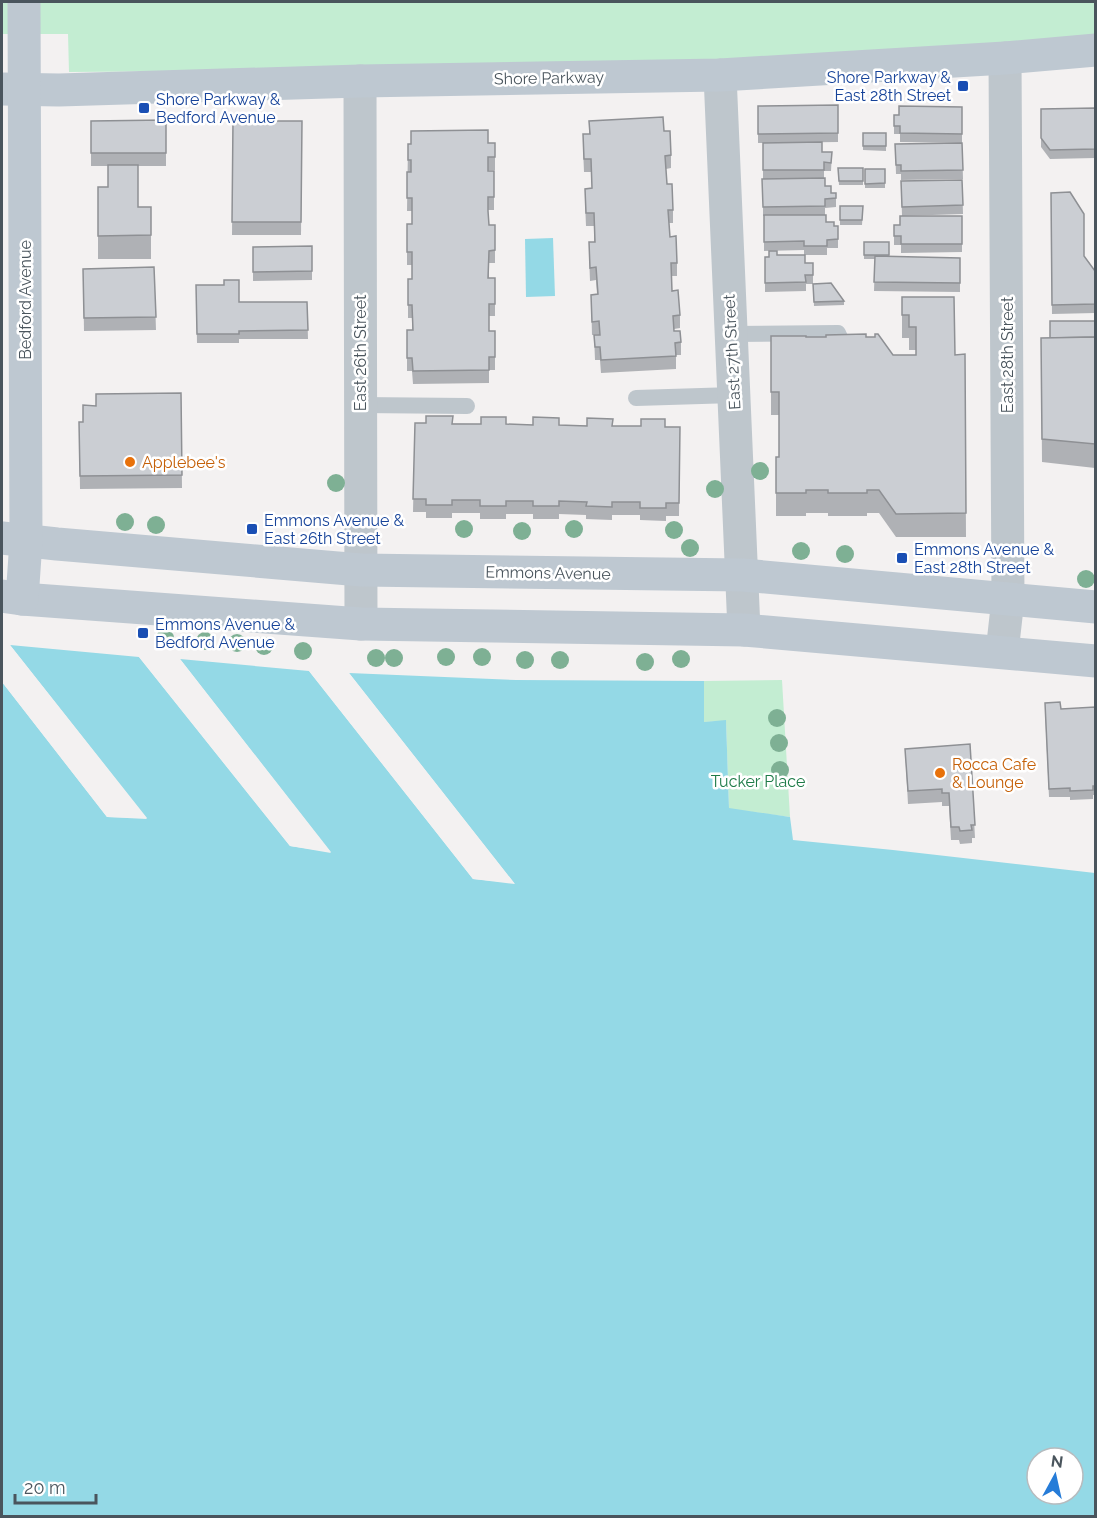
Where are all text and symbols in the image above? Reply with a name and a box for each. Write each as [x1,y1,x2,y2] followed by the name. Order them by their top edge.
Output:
[494,68,604,88] street label: Shore Parkway
[827,68,952,105] place label: Shore Parkway & East 28th Street
[956,79,970,93] marker: Shore Parkway & East 28th Street
[156,90,281,127] place label: Shore Parkway & Bedford Avenue
[137,101,151,115] marker: Shore Parkway & Bedford Avenue
[16,240,35,360] street label: Bedford Avenue
[719,293,745,410] street label: East 27th Street
[351,294,370,411] street label: East 26th Street
[998,296,1017,413] street label: East 28th Street
[142,453,226,472] place label: Applebee's
[123,455,137,469] marker: Applebee's
[264,511,404,548] place label: Emmons Avenue & East 26th Street
[245,522,259,536] marker: Emmons Avenue & East 26th Street
[914,540,1054,577] place label: Emmons Avenue & East 28th Street
[895,551,909,565] marker: Emmons Avenue & East 28th Street
[485,562,611,584] street label: Emmons Avenue
[155,615,295,652] place label: Emmons Avenue & Bedford Avenue
[136,626,150,640] marker: Emmons Avenue & Bedford Avenue
[952,755,1036,792] place label: Rocca Cafe & Lounge
[933,766,947,780] marker: Rocca Cafe & Lounge
[711,772,805,791] park label: Tucker Place
[1025,1446,1085,1506] north arrow
[1050,1451,1064,1472] text: N
[15,1467,96,1505] scale bar
[24,1477,66,1498] text: 20 m

